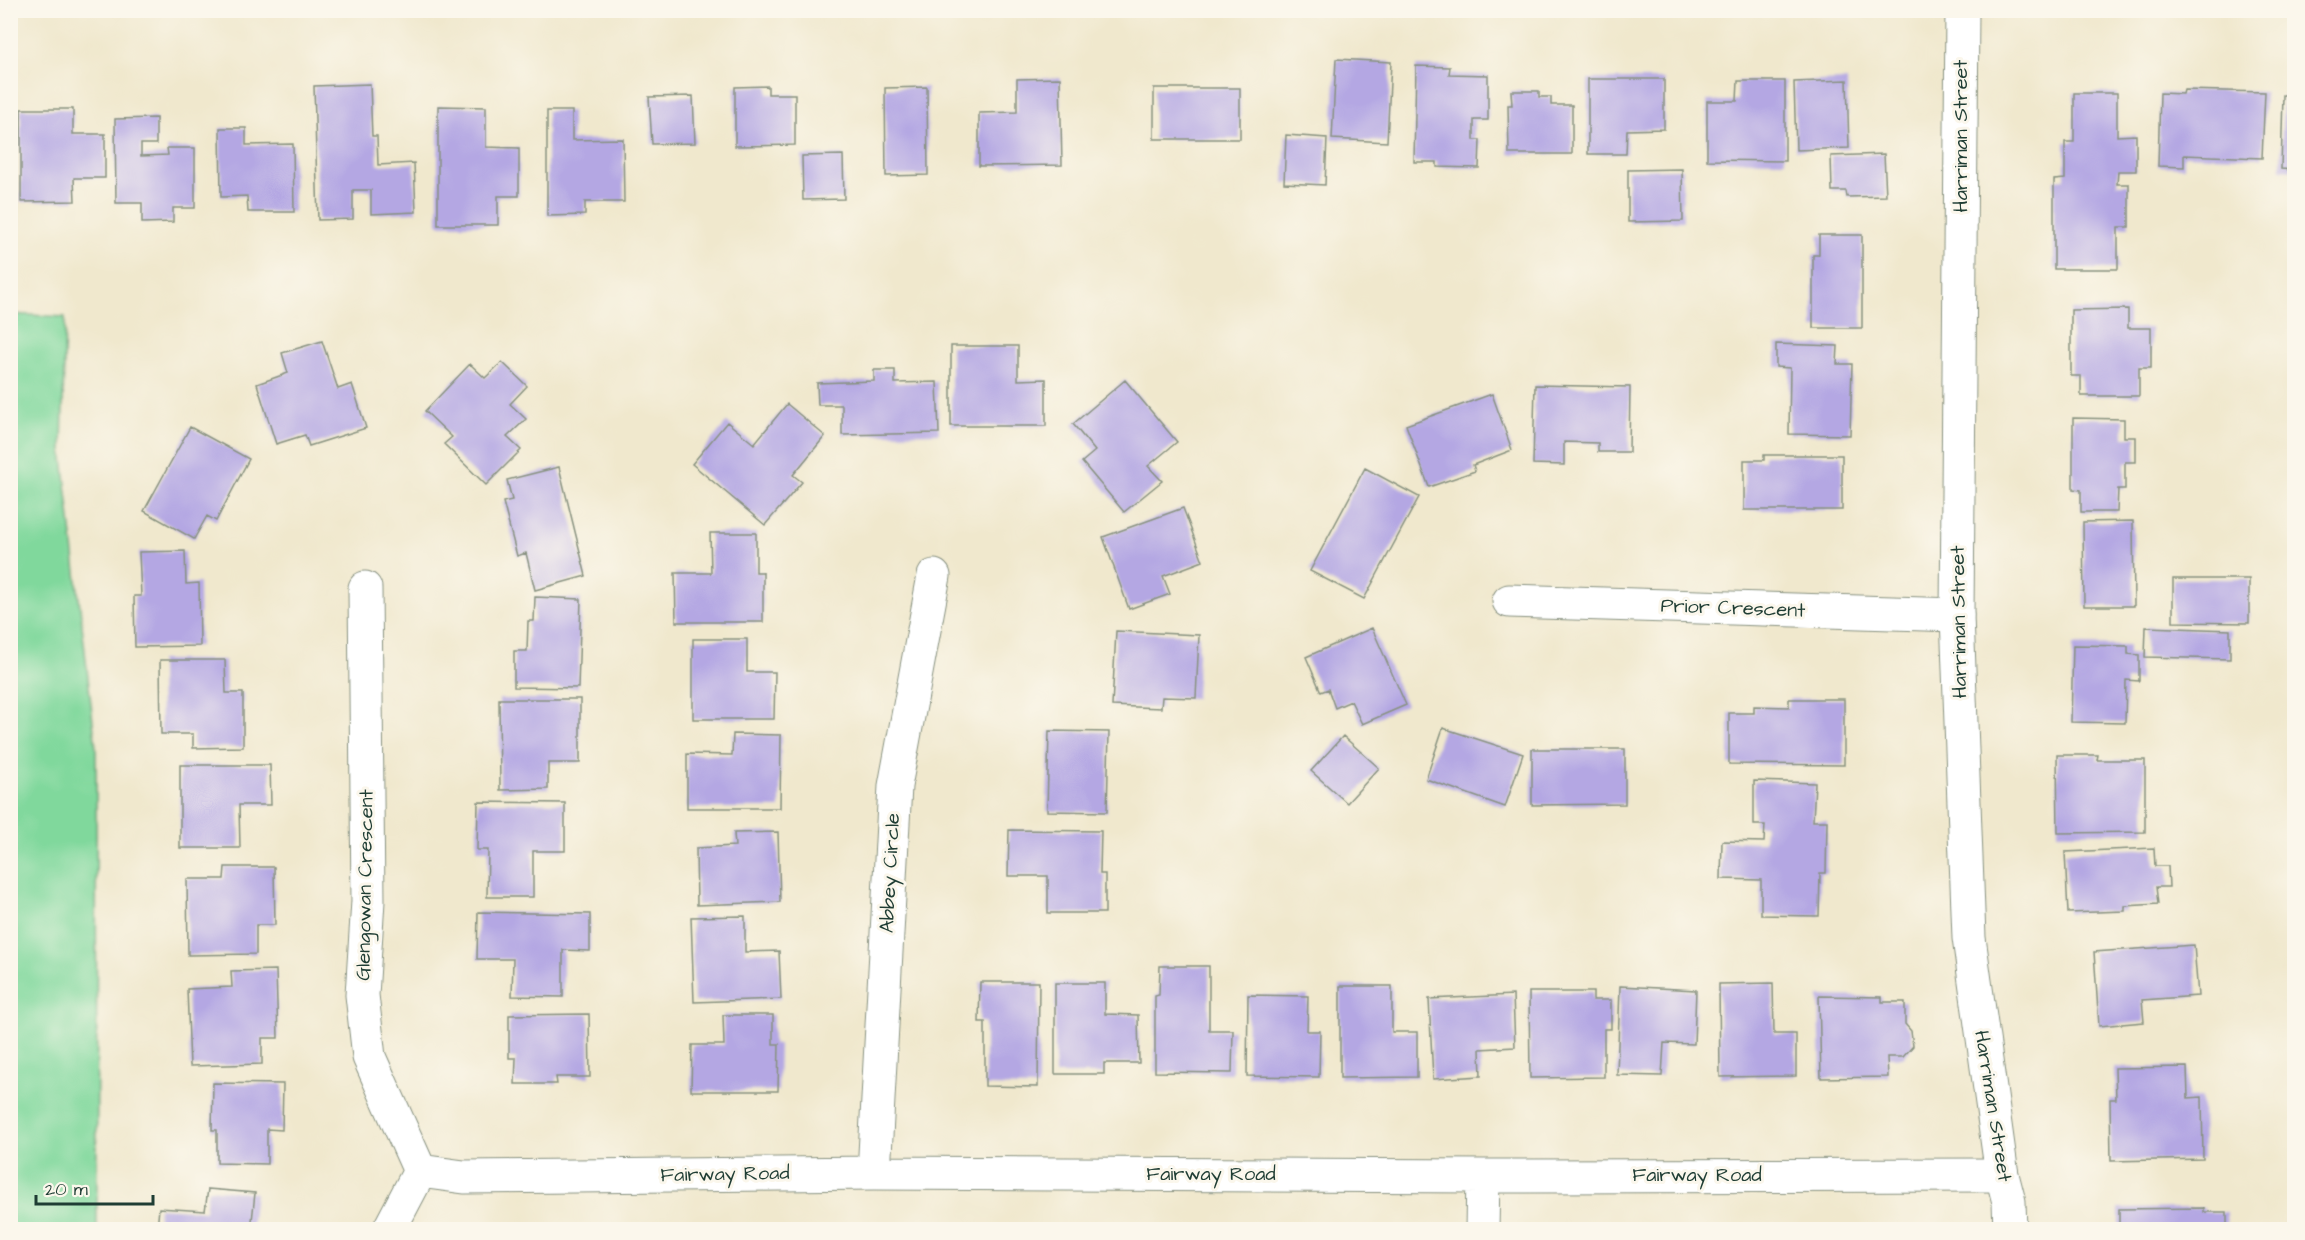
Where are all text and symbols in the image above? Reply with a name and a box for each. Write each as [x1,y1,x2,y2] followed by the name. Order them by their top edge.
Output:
[1947,60,1975,212] street label: Harriman Street
[1944,545,1974,699] street label: Harriman Street
[1660,591,1806,625] street label: Prior Crescent
[349,789,382,981] street label: Glengowan Crescent
[873,812,908,934] street label: Abbey Circle
[1967,1028,2019,1184] street label: Harriman Street
[660,1159,790,1190] street label: Fairway Road
[1146,1160,1276,1189] street label: Fairway Road
[1632,1161,1762,1190] street label: Fairway Road
[36,1168,153,1206] scale bar
[45,1177,88,1202] text: 20 m

